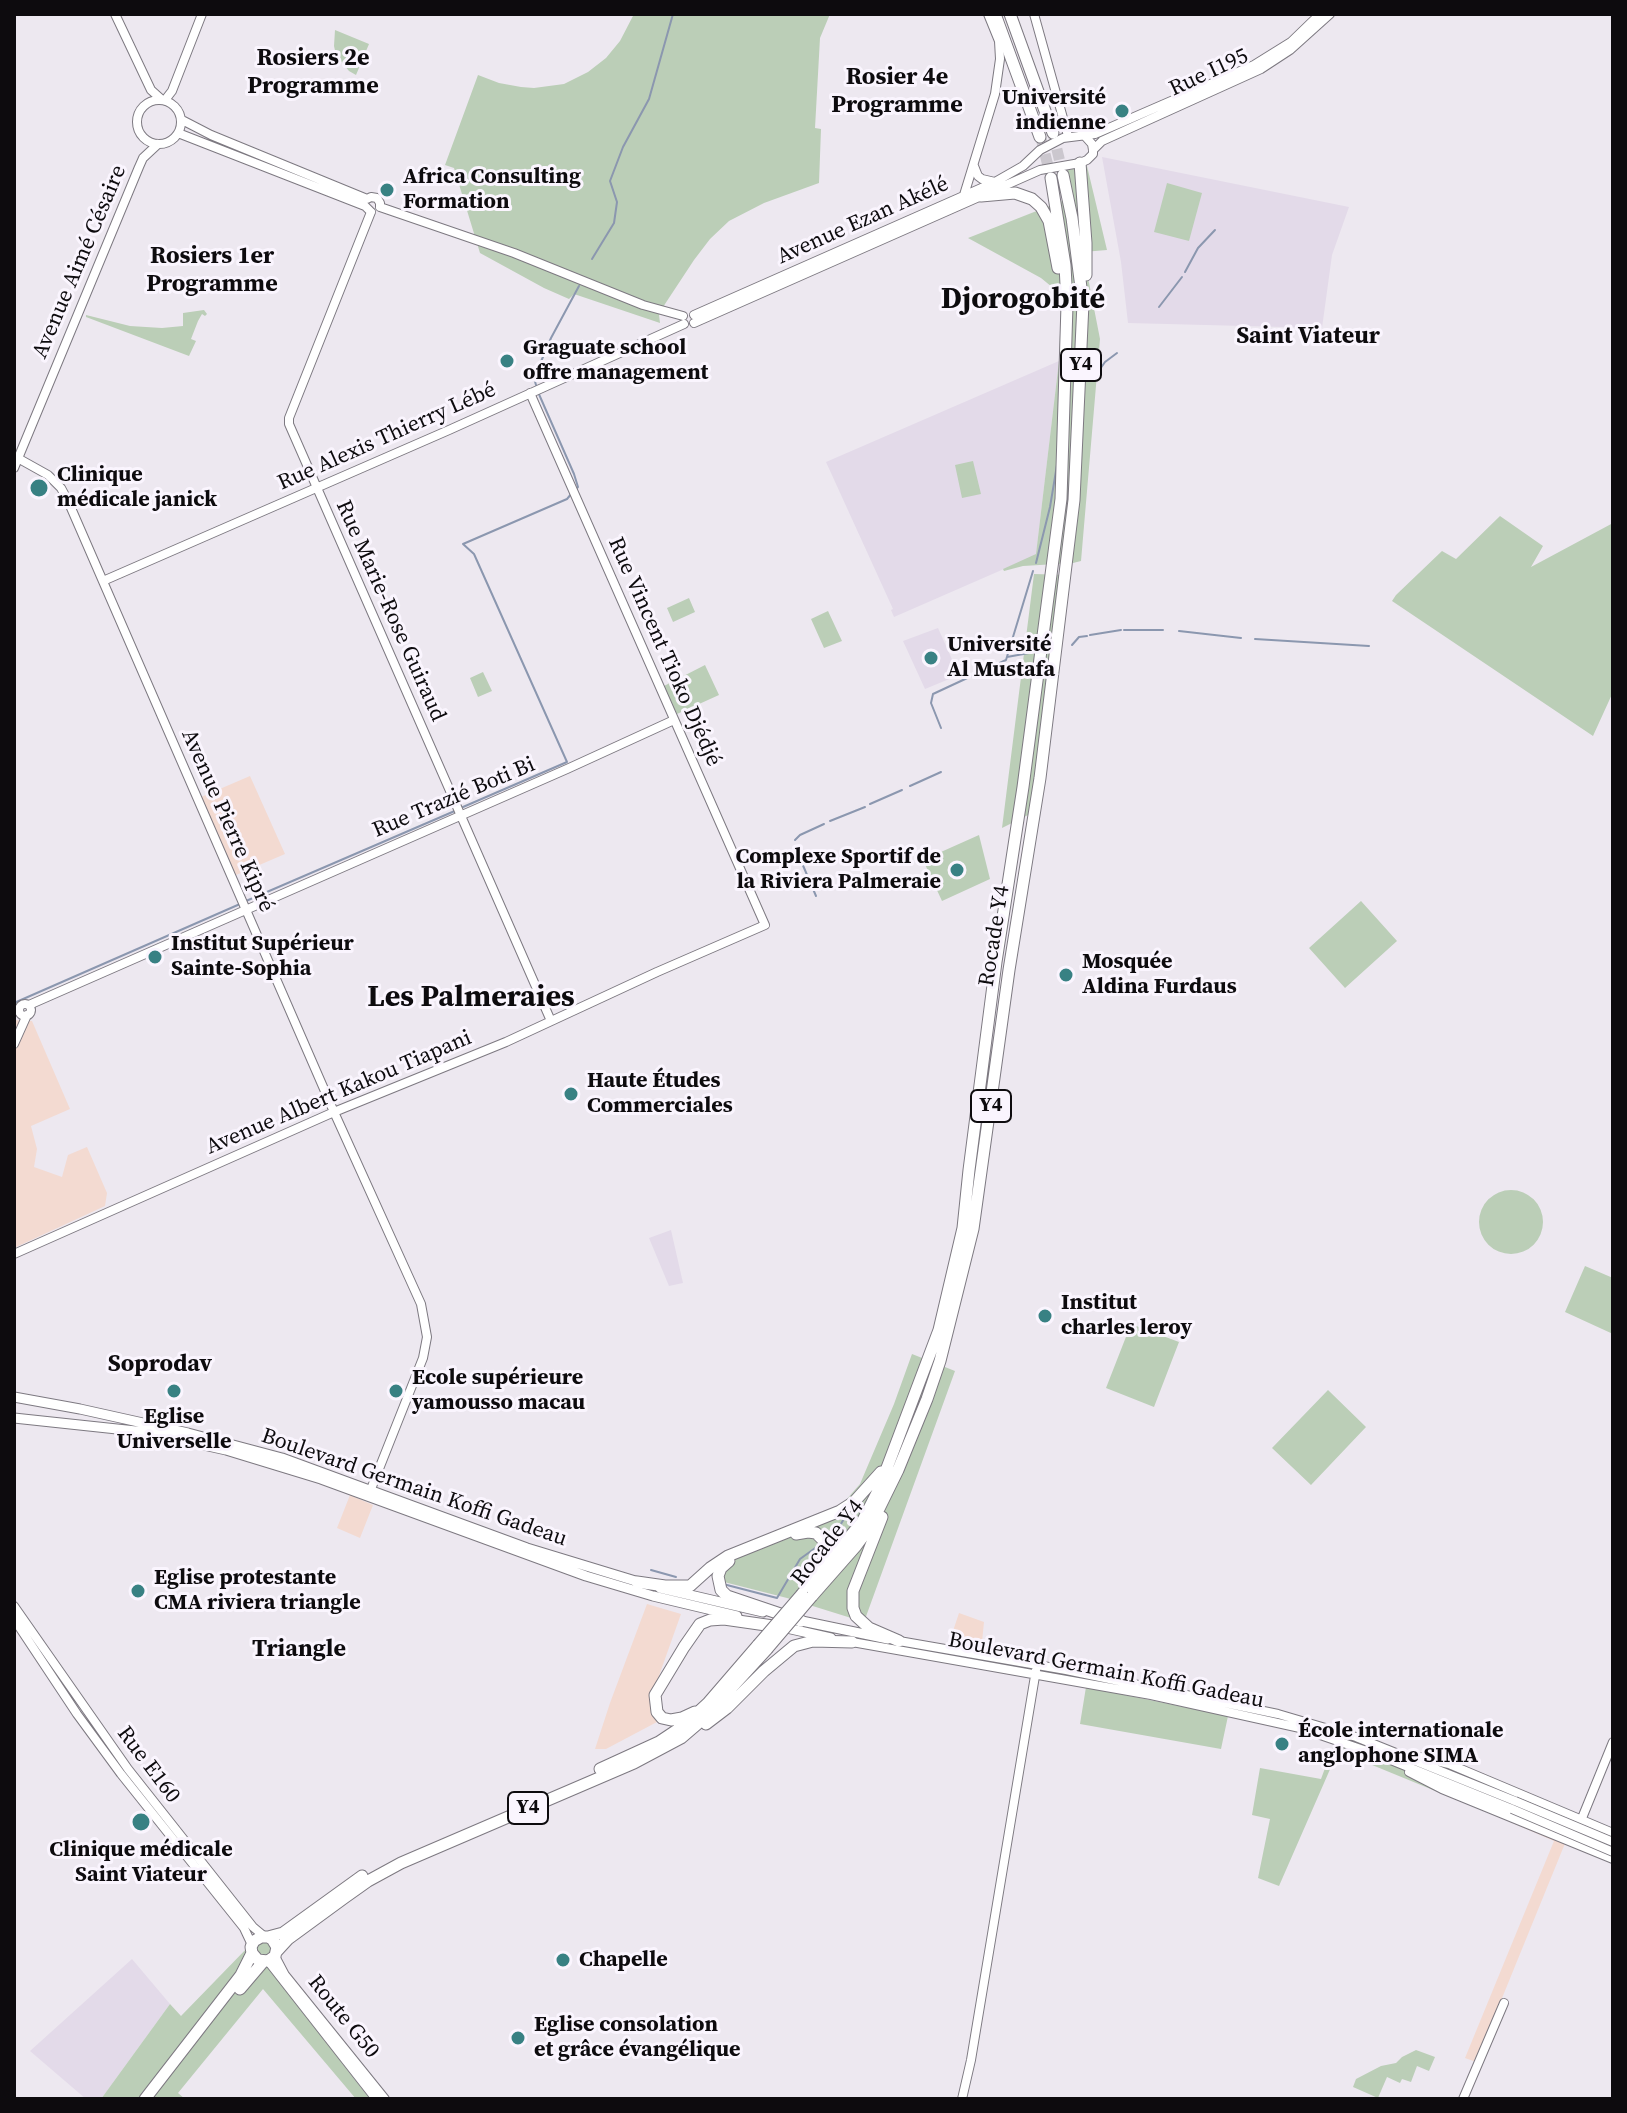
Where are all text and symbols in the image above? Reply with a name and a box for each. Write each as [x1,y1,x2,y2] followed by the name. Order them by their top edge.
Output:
[1165,43,1253,103] street label: Rue I195
[247,45,379,101] district label: Rosiers 2e Programme
[831,64,963,120] district label: Rosier 4e Programme
[1002,85,1106,136] place label: Université indienne
[1113,102,1131,120] marker: Université indienne
[27,161,133,363] street label: Avenue Aimé Césaire
[403,164,581,216] place label: Africa Consulting Formation
[773,171,953,271] street label: Avenue Ezan Akélé
[378,181,396,199] marker: Africa Consulting Formation
[146,243,278,299] district label: Rosiers 1er Programme
[941,282,1105,318] district label: Djorogobité
[1236,323,1380,351] district label: Saint Viateur
[523,335,708,386] place label: Graguate school offre management
[1061,349,1101,381] road number: Y4
[498,352,516,370] marker: Graguate school offre management
[274,377,500,497] street label: Rue Alexis Thierry Lébé
[57,462,217,514] place label: Clinique médicale janick
[28,477,50,499] marker: Clinique médicale janick
[329,496,451,726] street label: Rue Marie-Rose Guiraud
[602,533,726,771] street label: Rue Vincent Tioko Djédjé
[947,632,1055,684] place label: Université Al Mustafa
[922,649,940,667] marker: Université Al Mustafa
[175,726,279,916] street label: Avenue Pierre Kipré
[369,752,539,844] street label: Rue Trazié Boti Bi
[736,844,941,896] place label: Complexe Sportif de la Riviera Palmeraie
[948,861,966,879] marker: Complexe Sportif de la Riviera Palmeraie
[974,884,1016,988] street label: Rocade Y4
[171,931,354,982] place label: Institut Supérieur Sainte-Sophia
[146,948,164,966] marker: Institut Supérieur Sainte-Sophia
[1082,949,1237,1000] place label: Mosquée Aldina Furdaus
[1057,966,1075,984] marker: Mosquée Aldina Furdaus
[367,980,575,1016] district label: Les Palmeraies
[202,1025,476,1161] street label: Avenue Albert Kakou Tiapani
[587,1068,733,1120] place label: Haute Études Commerciales
[562,1085,580,1103] marker: Haute Études Commerciales
[971,1090,1011,1122] road number: Y4
[1061,1290,1192,1342] place label: Institut charles leroy
[1036,1307,1054,1325] marker: Institut charles leroy
[108,1351,212,1379] district label: Soprodav
[412,1365,585,1416] place label: Ecole supérieure yamousso macau
[165,1382,183,1400] marker: Eglise Universelle
[387,1382,405,1400] marker: Ecole supérieure yamousso macau
[117,1404,231,1456] place label: Eglise Universelle
[258,1423,570,1553] street label: Boulevard Germain Koffi Gadeau
[786,1495,870,1591] street label: Rocade Y4
[154,1565,361,1616] place label: Eglise protestante CMA riviera triangle
[129,1582,147,1600] marker: Eglise protestante CMA riviera triangle
[946,1627,1266,1715] street label: Boulevard Germain Koffi Gadeau
[252,1636,346,1664] district label: Triangle
[1298,1718,1504,1770] place label: École internationale anglophone SIMA
[111,1721,185,1809] street label: Rue E160
[1273,1735,1291,1753] marker: École internationale anglophone SIMA
[508,1792,548,1824] road number: Y4
[130,1811,152,1833] marker: Clinique médicale Saint Viateur
[49,1837,233,1888] place label: Clinique médicale Saint Viateur
[579,1947,668,1973] place label: Chapelle
[554,1951,572,1969] marker: Chapelle
[302,1970,384,2064] street label: Route G50
[534,2012,741,2064] place label: Eglise consolation et grâce évangélique
[509,2029,527,2047] marker: Eglise consolation et grâce évangélique

